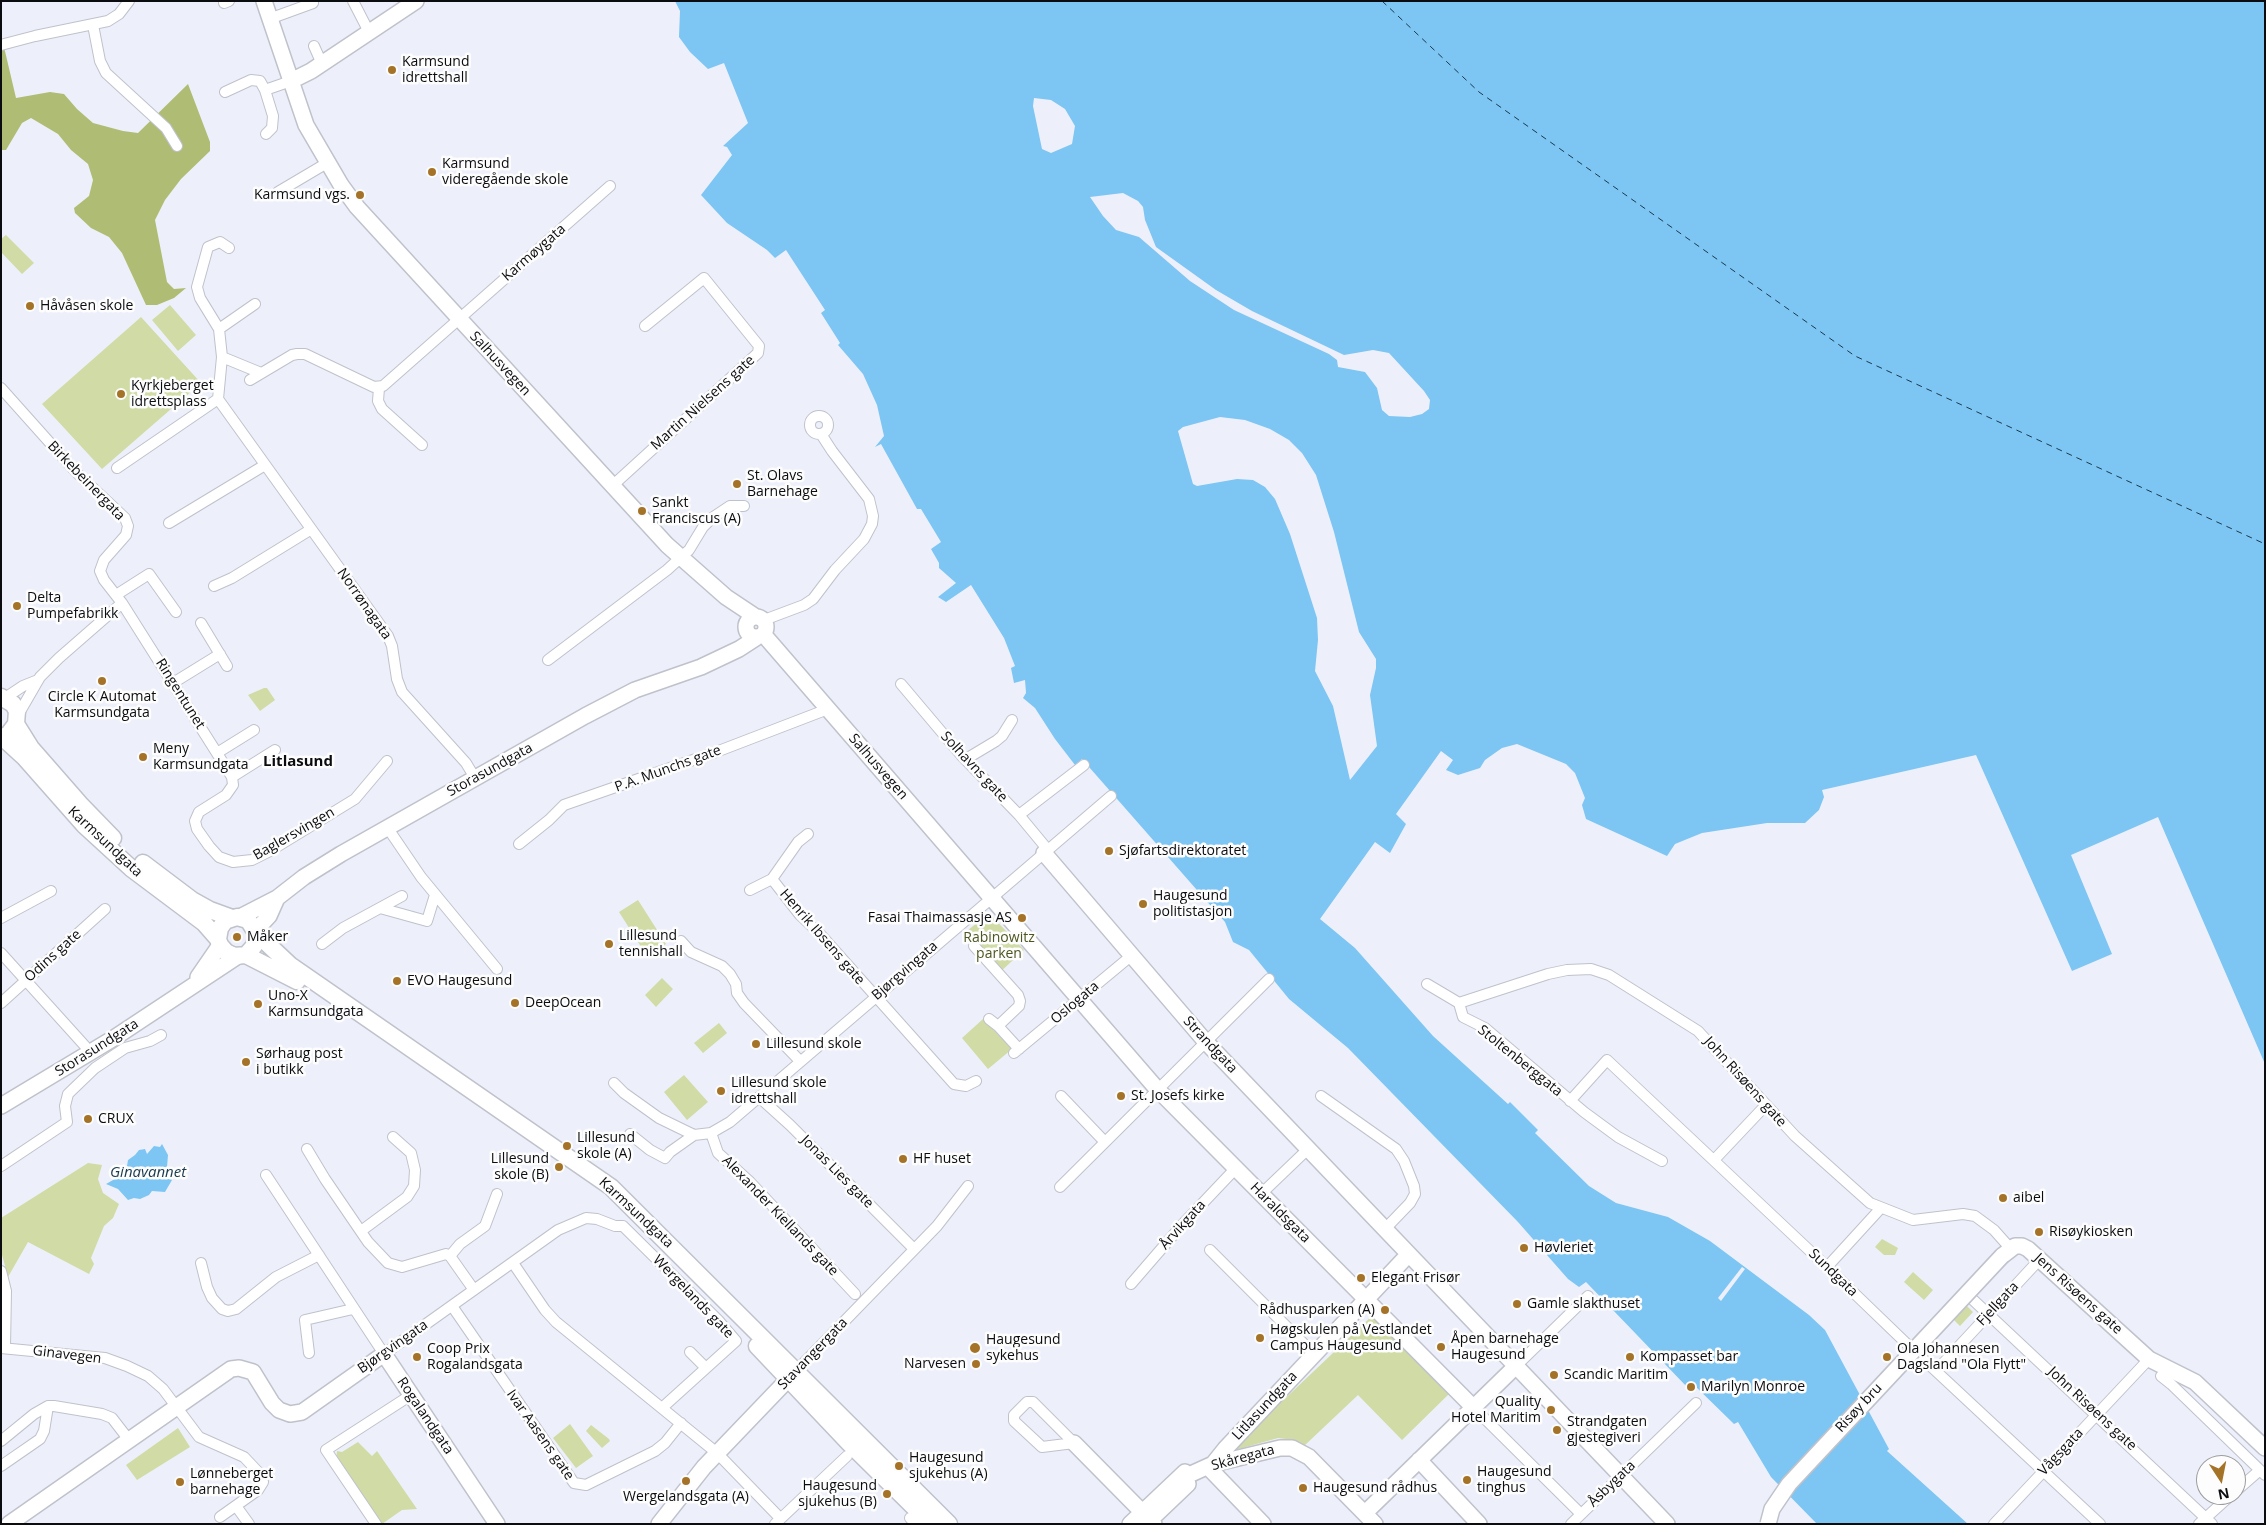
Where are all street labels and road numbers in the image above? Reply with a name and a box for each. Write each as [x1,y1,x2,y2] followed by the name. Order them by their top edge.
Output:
[499,221,569,285] street label: Karmøygata
[466,328,534,400] street label: Salhusvegen
[648,352,758,454] street label: Martin Nielsens gate
[44,438,128,524] street label: Birkebeinergata
[333,565,395,643] street label: Norrønagata
[152,656,208,732] street label: Ringentunet
[937,728,1011,806] street label: Solhavns gate
[845,731,911,803] street label: Salhusvegen
[444,740,536,800] street label: Storasundgata
[613,742,723,796] street label: P.A. Munchs gate
[64,803,146,881] street label: Karmsundgata
[250,804,338,864] street label: Baglersvingen
[776,886,868,988] street label: Henrik Ibsens gate
[21,926,85,986] street label: Odins gate
[869,938,941,1004] street label: Bjørgvingata
[1048,978,1102,1028] street label: Oslogata
[1179,1013,1241,1077] street label: Strandgata
[52,1016,142,1080] street label: Storasundgata
[1474,1022,1566,1100] street label: Stoltenberggata
[1700,1034,1790,1130] street label: John Risøens gate
[797,1132,877,1212] street label: Jonas Lies gate
[718,1153,842,1279] street label: Alexander Kiellands gate
[595,1174,677,1252] street label: Karmsundgata
[1246,1179,1314,1247] street label: Haraldsgata
[1156,1197,1210,1253] street label: Årvikgata
[1805,1246,1861,1300] street label: Sundgata
[2030,1250,2126,1338] street label: Jens Risøens gate
[649,1252,737,1342] street label: Wergelands gate
[1973,1279,2023,1329] street label: Fjellgata
[775,1315,851,1393] street label: Stavangergata
[355,1317,431,1377] street label: Bjørgvingata
[32,1342,102,1368] street label: Ginavegen
[2044,1364,2140,1454] street label: John Risøens gate
[1229,1368,1301,1444] street label: Litlasundgata
[393,1374,457,1458] street label: Rogalandgata
[1832,1380,1886,1436] street label: Risøy bru
[503,1387,577,1483] street label: Ivar Aasens gate
[2035,1425,2087,1479] street label: Vågsgata
[1210,1442,1276,1474] street label: Skåregata
[1585,1457,1639,1511] street label: Åsbygata

